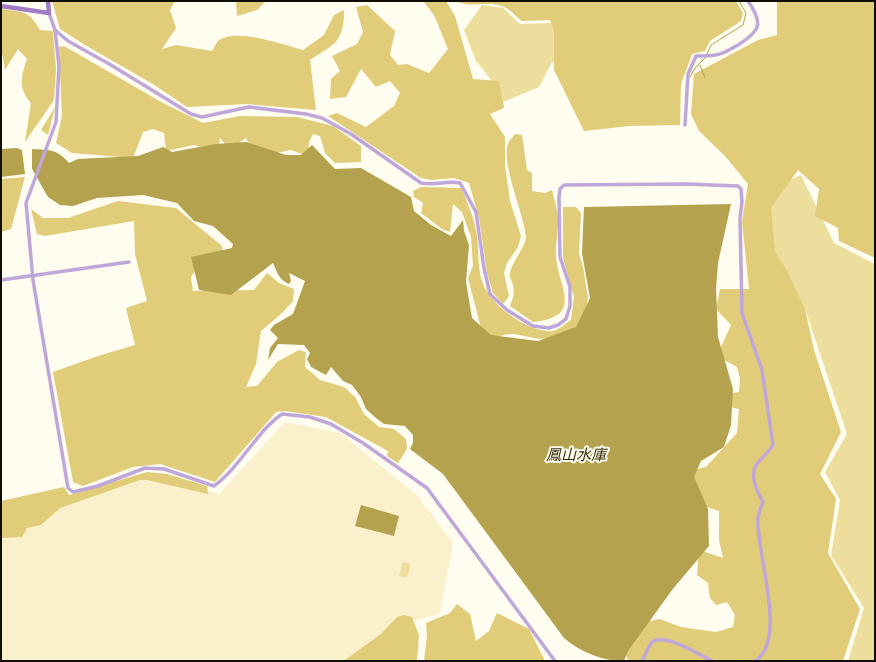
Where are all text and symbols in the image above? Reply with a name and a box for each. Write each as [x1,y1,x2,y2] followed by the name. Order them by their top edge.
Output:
[546,444,609,464] water label: 鳳山水庫

